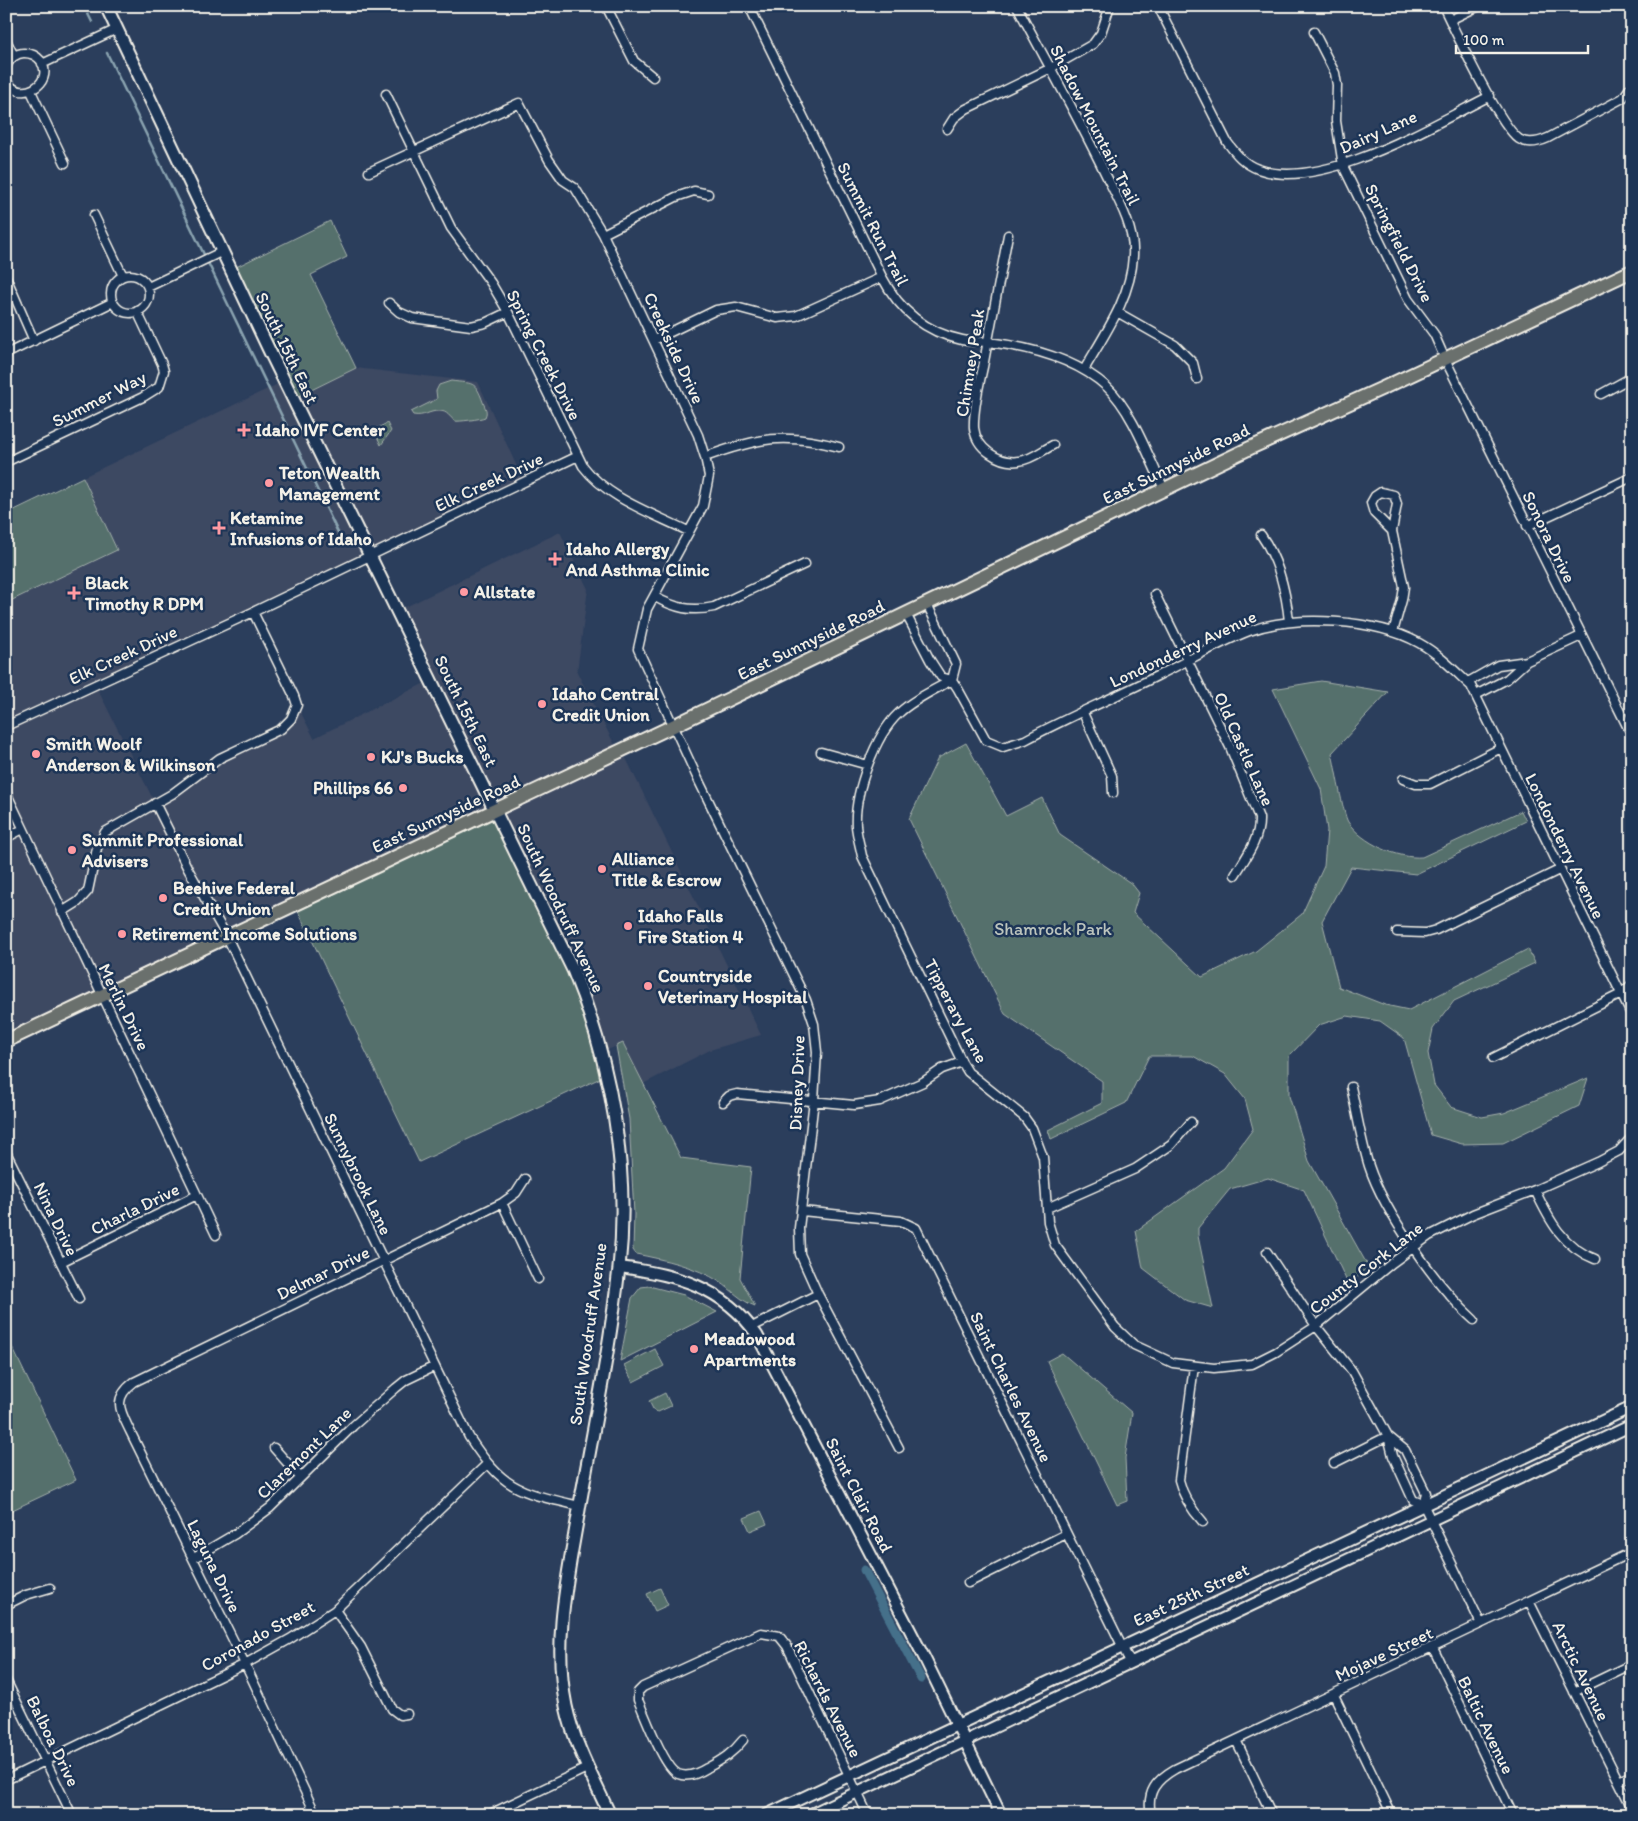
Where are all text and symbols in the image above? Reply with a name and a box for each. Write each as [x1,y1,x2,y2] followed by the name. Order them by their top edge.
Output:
[1456,22,1588,54] scale bar
[1463,31,1505,49] text: 100 m
[1045,41,1145,209] street label: Shadow Mountain Trail
[1336,105,1420,159] street label: Dairy Lane
[832,158,914,290] street label: Summit Run Trail
[1360,180,1438,306] street label: Springfield Drive
[502,286,586,424] street label: Spring Creek Drive
[250,289,324,408] street label: South 15th East
[639,289,709,407] street label: Creekside Drive
[951,307,989,419] street label: Chimney Peak
[48,366,150,432] street label: Summer Way
[255,419,386,441] place label: Idaho IVF Center
[1099,419,1254,509] street label: East Sunnyside Road
[237,423,251,437] marker: Idaho IVF Center
[431,447,547,517] street label: Elk Creek Drive
[278,462,381,505] place label: Teton Wealth Management
[263,477,275,489] marker: Teton Wealth Management
[1517,488,1581,586] street label: Sonora Drive
[230,507,372,550] place label: Ketamine Infusions of Idaho
[212,521,226,535] marker: Ketamine Infusions of Idaho
[565,538,710,581] place label: Idaho Allergy And Asthma Clinic
[548,552,562,566] marker: Idaho Allergy And Asthma Clinic
[84,572,204,615] place label: Black Timothy R DPM
[473,581,536,603] place label: Allstate
[67,586,81,600] marker: Black Timothy R DPM
[458,586,470,598] marker: Allstate
[734,595,889,685] street label: East Sunnyside Road
[1106,605,1260,693] street label: Londonderry Avenue
[65,620,181,690] street label: Elk Creek Drive
[429,652,503,771] street label: South 15th East
[552,683,660,726] place label: Idaho Central Credit Union
[1209,689,1279,809] street label: Old Castle Lane
[536,698,548,710] marker: Idaho Central Credit Union
[45,733,216,776] place label: Smith Woolf Anderson & Wilkinson
[381,746,463,768] place label: KJ's Bucks
[30,748,42,760] marker: Smith Woolf Anderson & Wilkinson
[365,751,377,763] marker: KJ's Bucks
[1520,769,1610,923] street label: Londonderry Avenue
[368,770,524,858] street label: East Sunnyside Road
[313,777,393,799] place label: Phillips 66
[397,782,409,794] marker: Phillips 66
[512,820,610,996] street label: South Woodruff Avenue
[81,829,244,872] place label: Summit Professional Advisers
[66,844,78,856] marker: Summit Professional Advisers
[611,848,722,891] place label: Alliance Title & Escrow
[596,863,608,875] marker: Alliance Title & Escrow
[173,877,296,920] place label: Beehive Federal Credit Union
[157,892,169,904] marker: Beehive Federal Credit Union
[638,905,744,948] place label: Idaho Falls Fire Station 4
[994,918,1113,940] park label: Shamrock Park
[622,920,634,932] marker: Idaho Falls Fire Station 4
[132,923,357,945] place label: Retirement Income Solutions
[116,928,128,940] marker: Retirement Income Solutions
[919,955,993,1067] street label: Tipperary Lane
[93,960,155,1054] street label: Merlin Drive
[658,965,808,1008] place label: Countryside Veterinary Hospital
[642,980,654,992] marker: Countryside Veterinary Hospital
[784,1035,810,1131] street label: Disney Drive
[319,1109,397,1239] street label: Sunnybrook Lane
[29,1178,83,1260] street label: Nina Drive
[87,1178,183,1240] street label: Charla Drive
[1305,1217,1427,1319] street label: County Cork Lane
[273,1241,373,1305] street label: Delmar Drive
[564,1241,612,1427] street label: South Woodruff Avenue
[965,1308,1057,1466] street label: Saint Charles Avenue
[703,1328,796,1371] place label: Meadowood Apartments
[688,1343,700,1355] marker: Meadowood Apartments
[252,1402,356,1504] street label: Claremont Lane
[821,1434,898,1556] street label: Saint Clair Road
[182,1516,246,1616] street label: Laguna Drive
[1130,1558,1253,1631] street label: East 25th Street
[197,1596,319,1676] street label: Coronado Street
[1547,1618,1615,1724] street label: Arctic Avenue
[1331,1622,1437,1686] street label: Mojave Street
[789,1637,867,1761] street label: Richards Avenue
[1453,1672,1519,1778] street label: Baltic Avenue
[22,1692,84,1790] street label: Balboa Drive

